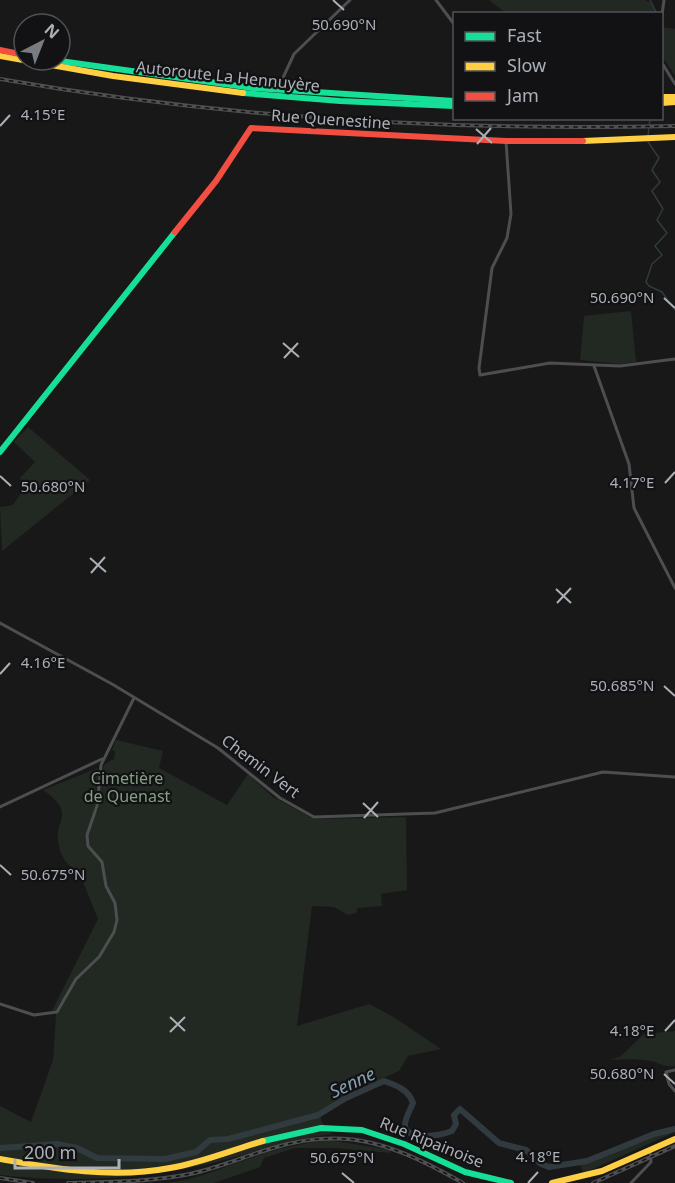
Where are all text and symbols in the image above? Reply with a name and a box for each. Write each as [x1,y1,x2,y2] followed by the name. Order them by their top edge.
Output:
[12,12,72,72] north arrow
[453,12,663,120] legend
[312,14,376,34] text: 50.690°N
[40,18,64,43] text: N
[507,23,542,47] text: Fast
[507,53,546,77] text: Slow
[135,55,321,97] street label: Autoroute La Hennuyère
[505,83,539,107] text: Jam
[21,104,65,124] text: 4.15°E
[270,104,392,134] street label: Rue Quenestine
[590,287,654,307] text: 50.690°N
[610,472,654,492] text: 4.17°E
[21,476,85,496] text: 50.680°N
[21,652,65,672] text: 4.16°E
[590,675,654,695] text: 50.685°N
[217,729,305,803] street label: Chemin Vert
[84,767,171,807] park label: Cimetière de Quenast
[21,864,85,884] text: 50.675°N
[610,1020,654,1040] text: 4.18°E
[325,1061,379,1103] water label: Senne
[590,1063,654,1083] text: 50.680°N
[377,1111,487,1173] street label: Rue Ripainoise
[15,1132,118,1170] scale bar
[24,1140,76,1164] text: 200 m
[516,1146,560,1166] text: 4.18°E
[310,1147,374,1167] text: 50.675°N

